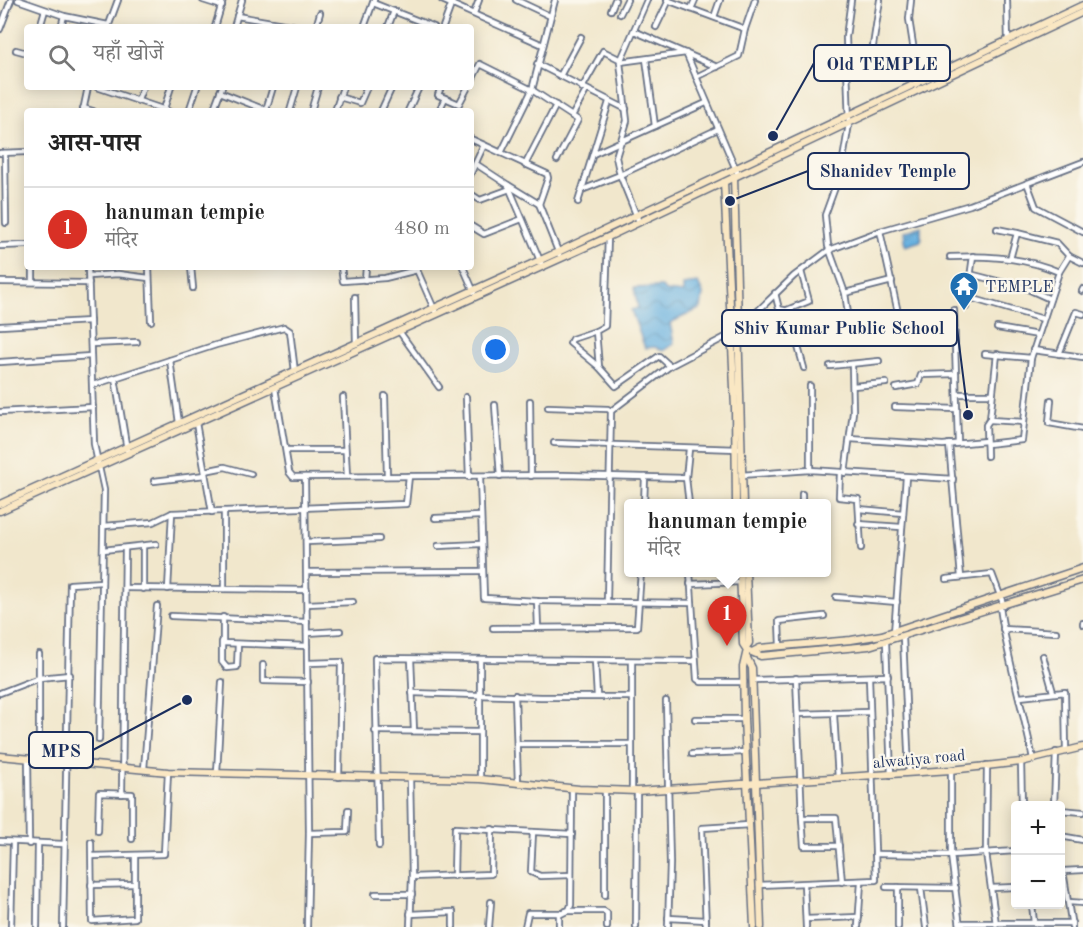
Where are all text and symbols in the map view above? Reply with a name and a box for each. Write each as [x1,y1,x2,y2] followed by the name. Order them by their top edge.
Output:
[24,24,474,90] search box
[45,41,78,74] icon: search
[93,43,164,65] text: यहाँ खोजें
[814,45,950,81] callout: Old TEMPLE
[826,56,938,74] text: Old TEMPLE
[48,131,140,157] text: आस-पास
[808,153,969,189] callout: Shanidev Temple
[820,163,956,181] text: Shanidev Temple
[105,202,265,224] text: hanuman tempie
[62,219,73,239] text: 1
[394,219,450,239] text: 480 m
[105,231,138,251] text: मंदिर
[948,270,980,312] temple icon: TEMPLE
[985,280,1054,296] place label: TEMPLE
[722,310,957,346] callout: Shiv Kumar Public School
[733,320,945,338] text: Shiv Kumar Public School
[481,335,510,364] your location
[624,499,831,577] popup
[648,511,807,533] text: hanuman tempie
[648,540,680,560] text: मंदिर
[708,596,746,646] pin: 1
[29,732,93,768] callout: MPS
[41,743,81,761] text: MPS
[872,748,966,772] street label: alwatiya road
[1011,801,1065,909] map controls
[1011,801,1065,855] button: +
[1011,855,1065,909] button: −

